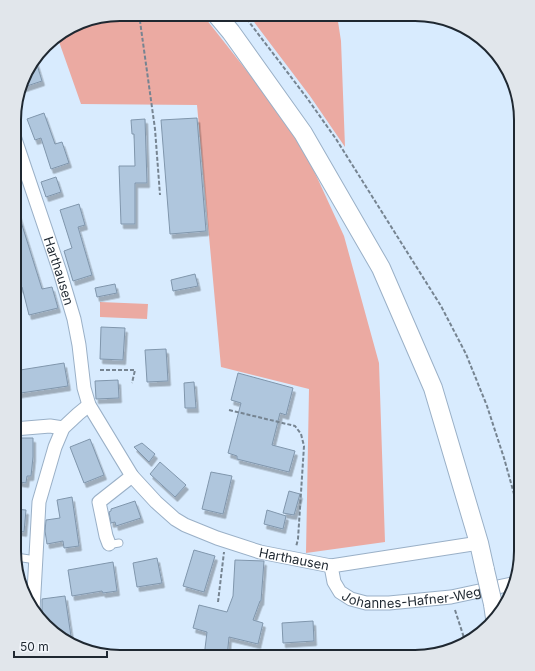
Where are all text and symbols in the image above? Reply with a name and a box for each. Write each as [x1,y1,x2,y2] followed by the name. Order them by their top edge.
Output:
[41,234,77,307] street label: Harthausen
[258,544,331,573] street label: Harthausen
[339,583,482,611] street label: Johannes-Hafner-Weg
[14,633,107,659] scale bar
[20,639,49,654] text: 50 m

